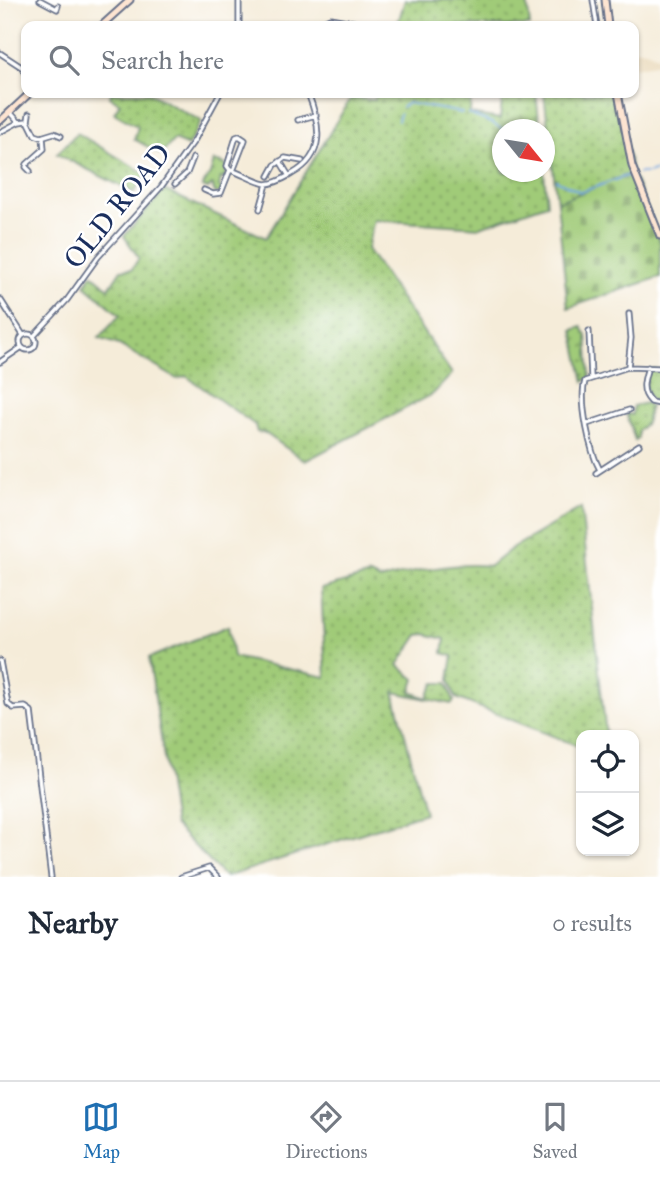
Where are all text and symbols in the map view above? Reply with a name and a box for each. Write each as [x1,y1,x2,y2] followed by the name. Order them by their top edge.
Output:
[21,21,639,98] search box
[45,41,83,79] icon: search
[101,44,224,76] text: Search here
[492,119,555,182] north arrow
[56,136,178,276] street label: OLD ROAD
[576,730,639,856] map controls
[576,730,639,793] button: locate
[576,793,639,856] button: layers
[28,905,118,941] text: Nearby
[552,909,632,937] text: 0 results
[82,1098,120,1163] tab: Map
[285,1098,367,1163] tab: Directions
[532,1098,578,1163] tab: Saved

